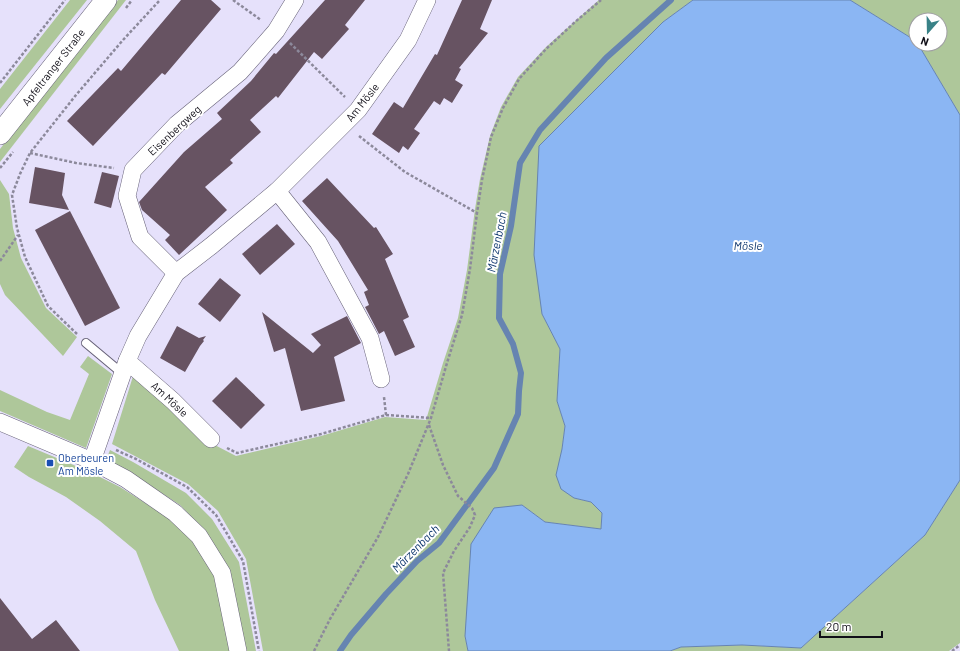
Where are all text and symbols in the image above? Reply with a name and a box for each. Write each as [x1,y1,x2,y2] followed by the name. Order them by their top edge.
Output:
[908,12,948,52] north arrow
[19,26,87,108] street label: Apfeltranger Straße
[919,35,930,49] text: N
[343,80,381,124] street label: Am Mösle
[145,102,203,158] street label: Eisenbergweg
[483,211,509,273] water label: Märzenbach
[733,238,763,252] water label: Mösle
[149,379,191,419] street label: Am Mösle
[58,451,114,477] place label: Oberbeuren Am Mösle
[45,458,55,468] marker: Oberbeuren Am Mösle
[388,521,442,575] water label: Märzenbach
[820,613,882,639] scale bar
[826,619,852,633] text: 20 m

